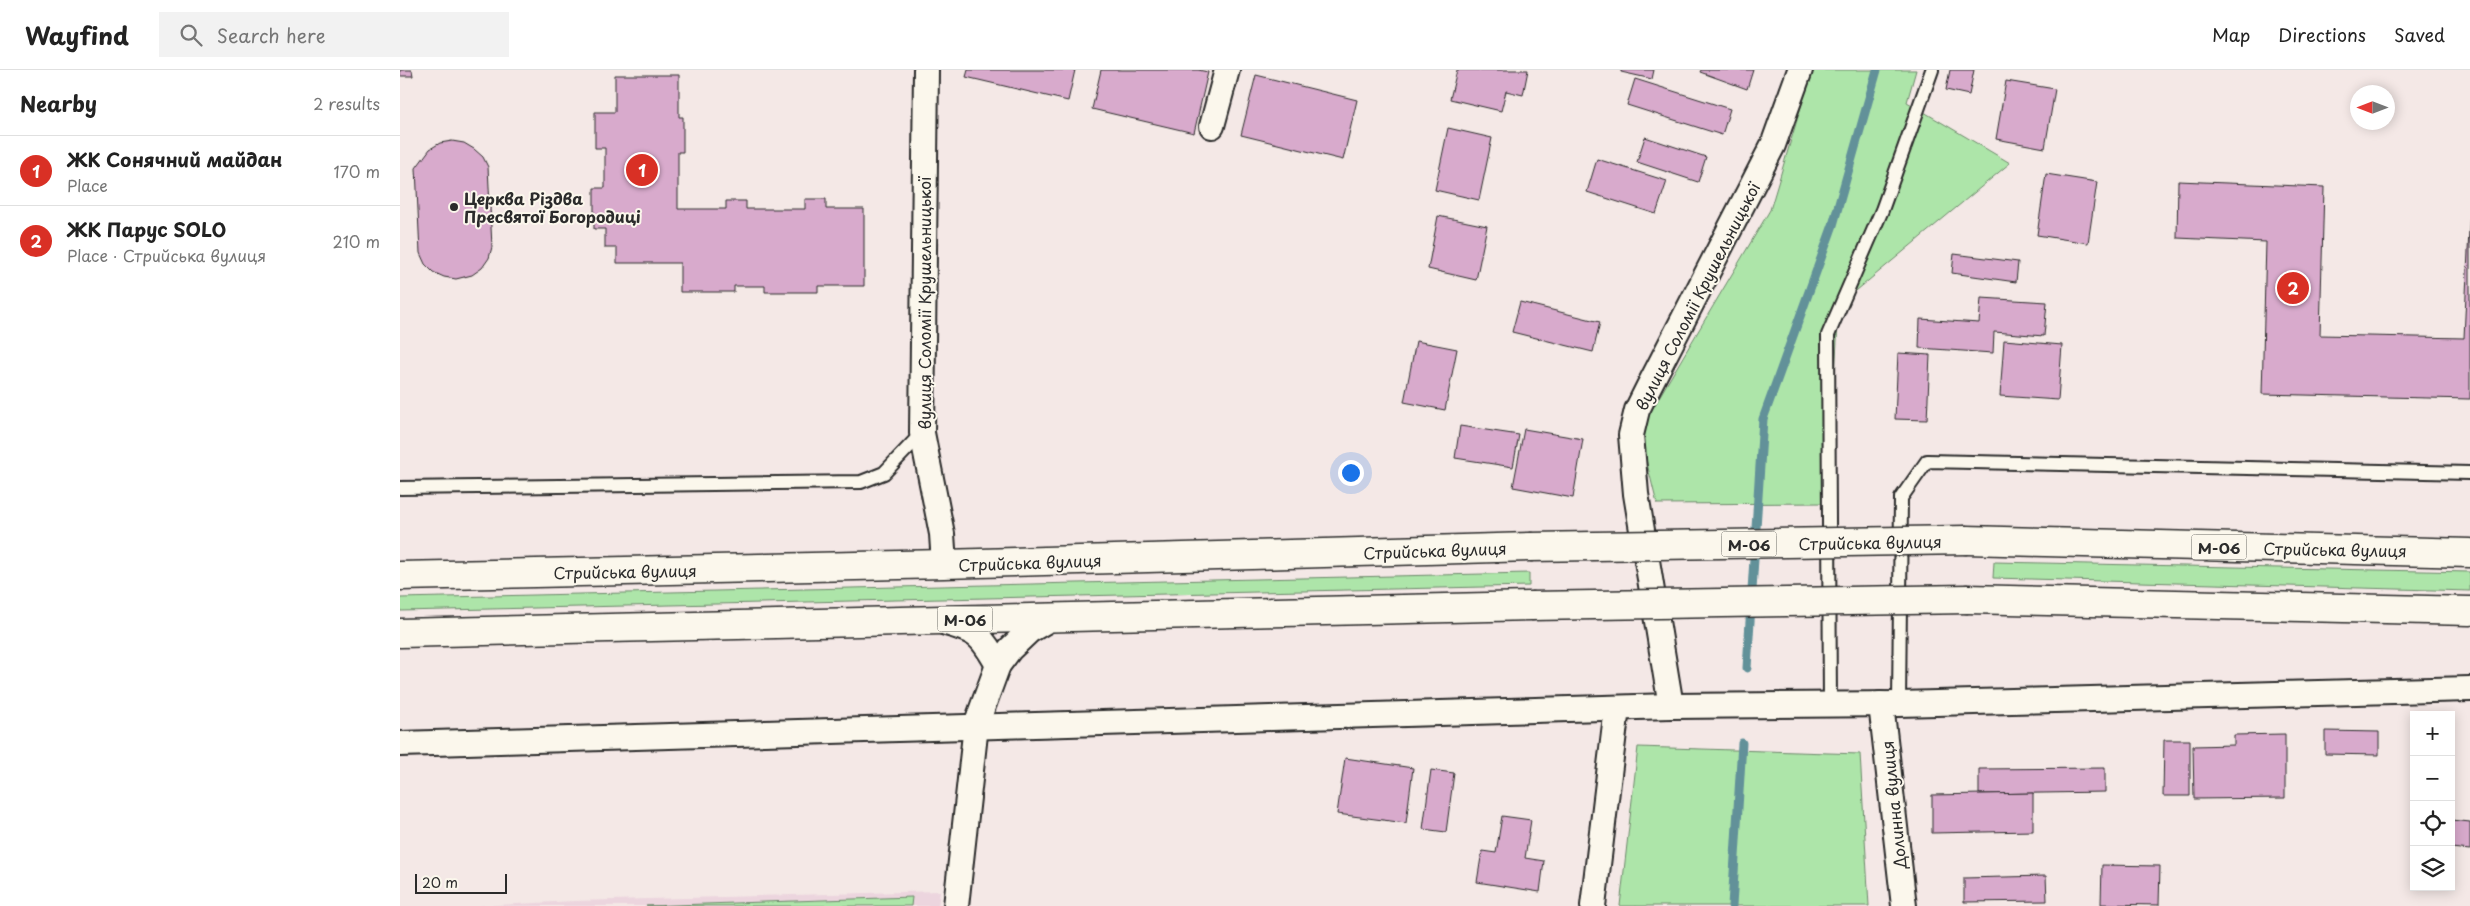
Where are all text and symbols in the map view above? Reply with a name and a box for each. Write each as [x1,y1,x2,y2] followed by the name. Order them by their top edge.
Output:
[159,12,509,57] search box
[25,17,129,53] text: Wayfind
[177,21,205,49] icon: search
[217,21,325,49] text: Search here
[2212,21,2250,48] text: Map
[2278,21,2366,48] text: Directions
[2394,21,2445,48] text: Saved
[2350,85,2395,130] north arrow
[20,87,97,119] text: Nearby
[313,91,380,115] text: 2 results
[67,145,282,173] text: ЖК Сонячний майдан
[626,151,658,189] pin: 1
[32,159,40,183] text: 1
[334,159,380,183] text: 170 m
[67,173,108,197] text: Place
[912,175,936,430] street label: вулиця Соломії Крушельницької
[1629,176,1766,414] street label: вулиця Соломії Крушельницької
[464,186,641,228] place label: Церква Різдва Пресвятої Богородиці
[448,201,460,213] marker: Церква Різдва Пресвятої Богородиці
[67,215,226,243] text: ЖК Парус SOLO
[30,229,42,253] text: 2
[332,229,380,253] text: 210 m
[67,243,266,267] text: Place · Стрийська вулиця
[2277,269,2309,307] pin: 2
[1338,460,1364,486] your location
[1798,529,1942,555] street label: Стрийська вулиця
[1722,532,1776,556] road number: М-06
[2192,534,2246,560] road number: М-06
[1363,536,1507,564] street label: Стрийська вулиця
[2263,536,2407,562] street label: Стрийська вулиця
[958,548,1102,576] street label: Стрийська вулиця
[553,558,697,584] street label: Стрийська вулиця
[938,606,992,632] road number: М-06
[2410,711,2455,891] map controls
[2410,711,2455,756] button: +
[1874,740,1912,871] street label: Долинна вулиця
[2410,756,2455,801] button: −
[2410,801,2455,846] button: locate
[2410,846,2455,891] button: layers
[415,871,508,894] scale bar
[422,872,458,893] text: 20 m

